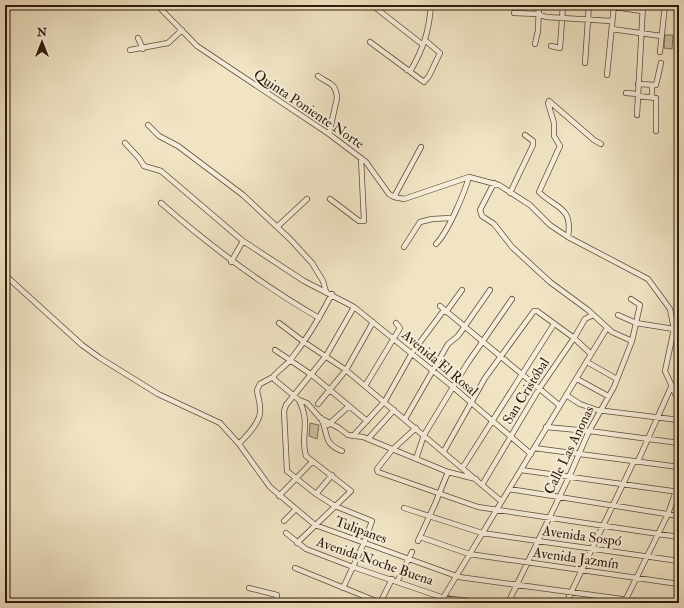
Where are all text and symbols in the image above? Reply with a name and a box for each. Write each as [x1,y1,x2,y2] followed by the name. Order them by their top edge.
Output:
[22,22,62,62] north arrow
[36,26,48,39] text: N
[251,66,368,152] street label: Quinta Poniente Norte
[398,326,482,400] street label: Avenida El Rosal
[499,354,553,427] street label: San Cristóbal
[540,403,598,497] street label: Calle Las Anonas
[332,513,390,548] street label: Tulipanes
[540,522,623,551] street label: Avenida Sospó
[313,533,436,589] street label: Avenida Noche Buena
[531,543,620,572] street label: Avenida Jazmín

